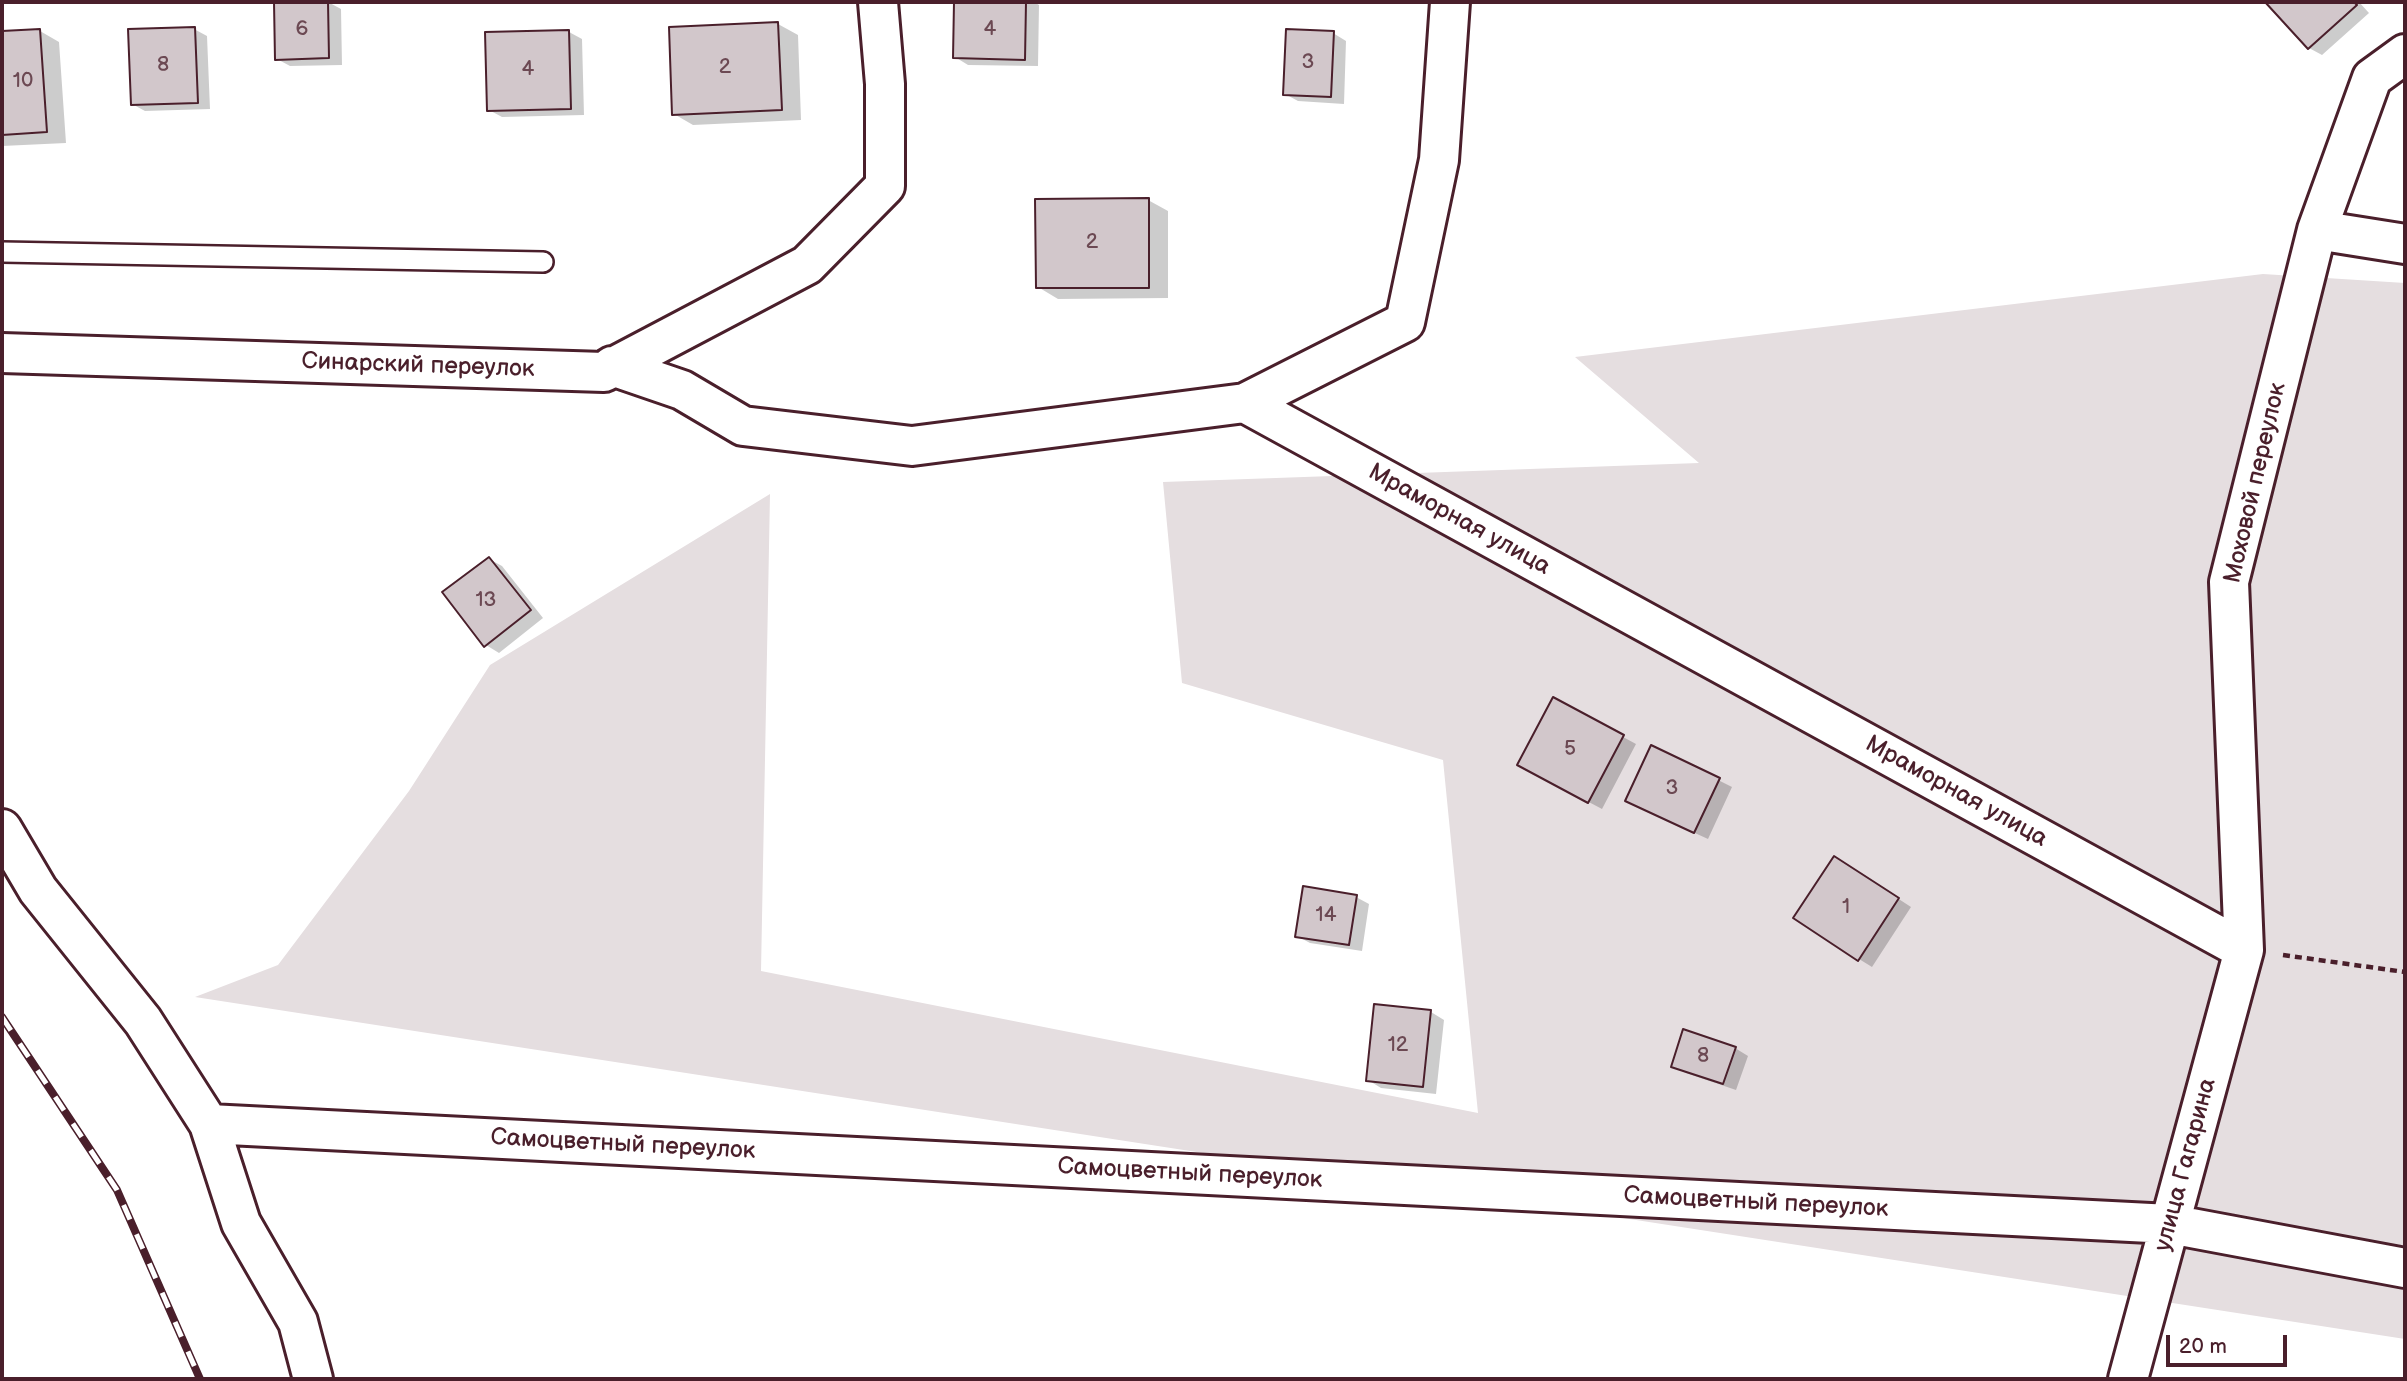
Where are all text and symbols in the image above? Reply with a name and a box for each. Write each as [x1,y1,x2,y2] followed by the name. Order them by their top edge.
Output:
[296,17,308,43] house number: 6
[984,17,996,43] house number: 4
[1302,50,1314,76] house number: 3
[157,53,169,79] house number: 8
[719,55,731,81] house number: 2
[522,57,534,83] house number: 4
[13,69,33,95] house number: 10
[1086,230,1098,256] house number: 2
[301,348,535,384] street label: Синарский переулок
[2219,380,2293,586] street label: Моховой переулок
[1363,458,1555,582] street label: Мраморная улица
[475,588,497,614] house number: 13
[1860,730,2052,854] street label: Мраморная улица
[1564,737,1576,763] house number: 5
[1666,776,1678,802] house number: 3
[1842,895,1850,921] house number: 1
[1316,903,1336,929] house number: 14
[1388,1033,1408,1059] house number: 12
[1697,1044,1709,1070] house number: 8
[2149,1075,2223,1255] street label: улица Гагарина
[490,1124,756,1166] street label: Самоцветный переулок
[1057,1153,1323,1195] street label: Самоцветный переулок
[1623,1182,1889,1224] street label: Самоцветный переулок
[2169,1322,2290,1366] scale bar
[2179,1334,2227,1359] text: 20 m

